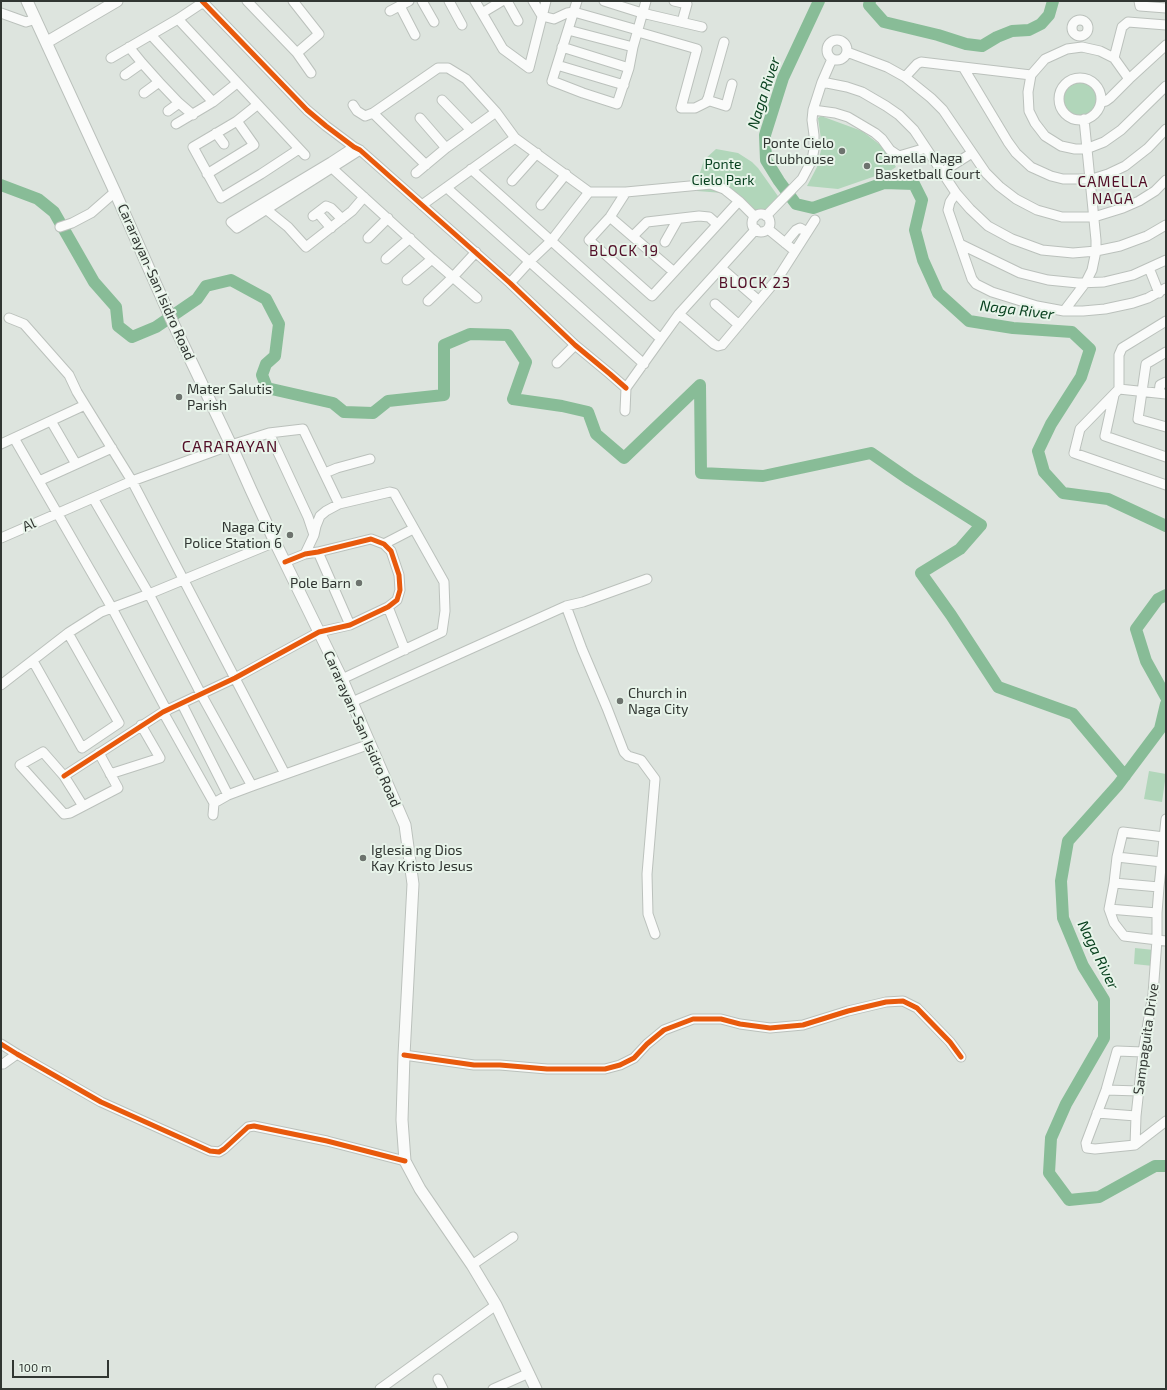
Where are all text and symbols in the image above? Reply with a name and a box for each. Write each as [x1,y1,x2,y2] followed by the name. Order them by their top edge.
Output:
[744,55,784,131] water label: Naga River
[763,135,834,168] place label: Ponte Cielo Clubhouse
[837,146,847,156] marker: Ponte Cielo Clubhouse
[875,150,980,182] place label: Camella Naga Basketball Court
[692,156,754,188] park label: Ponte Cielo Park
[862,161,872,171] marker: Camella Naga Basketball Court
[1077,173,1149,208] district label: CAMELLA NAGA
[114,201,198,363] street label: Cararayan-San Isidro Road
[589,242,659,260] district label: BLOCK 19
[719,274,791,292] district label: BLOCK 23
[979,297,1055,323] water label: Naga River
[187,381,272,414] place label: Mater Salutis Parish
[174,392,184,402] marker: Mater Salutis Parish
[182,437,278,457] district label: CARARAYAN
[20,515,38,535] street label: Al
[184,519,282,552] place label: Naga City Police Station 6
[285,530,295,540] marker: Naga City Police Station 6
[290,575,351,591] place label: Pole Barn
[354,578,364,588] marker: Pole Barn
[320,648,404,810] street label: Cararayan-San Isidro Road
[628,685,688,718] place label: Church in Naga City
[615,696,625,706] marker: Church in Naga City
[371,842,473,874] place label: Iglesia ng Dios Kay Kristo Jesus
[358,853,368,863] marker: Iglesia ng Dios Kay Kristo Jesus
[1074,918,1122,992] water label: Naga River
[1130,982,1162,1096] street label: Sampaguita Drive
[14,1352,111,1378] scale bar
[19,1360,51,1374] text: 100 m

